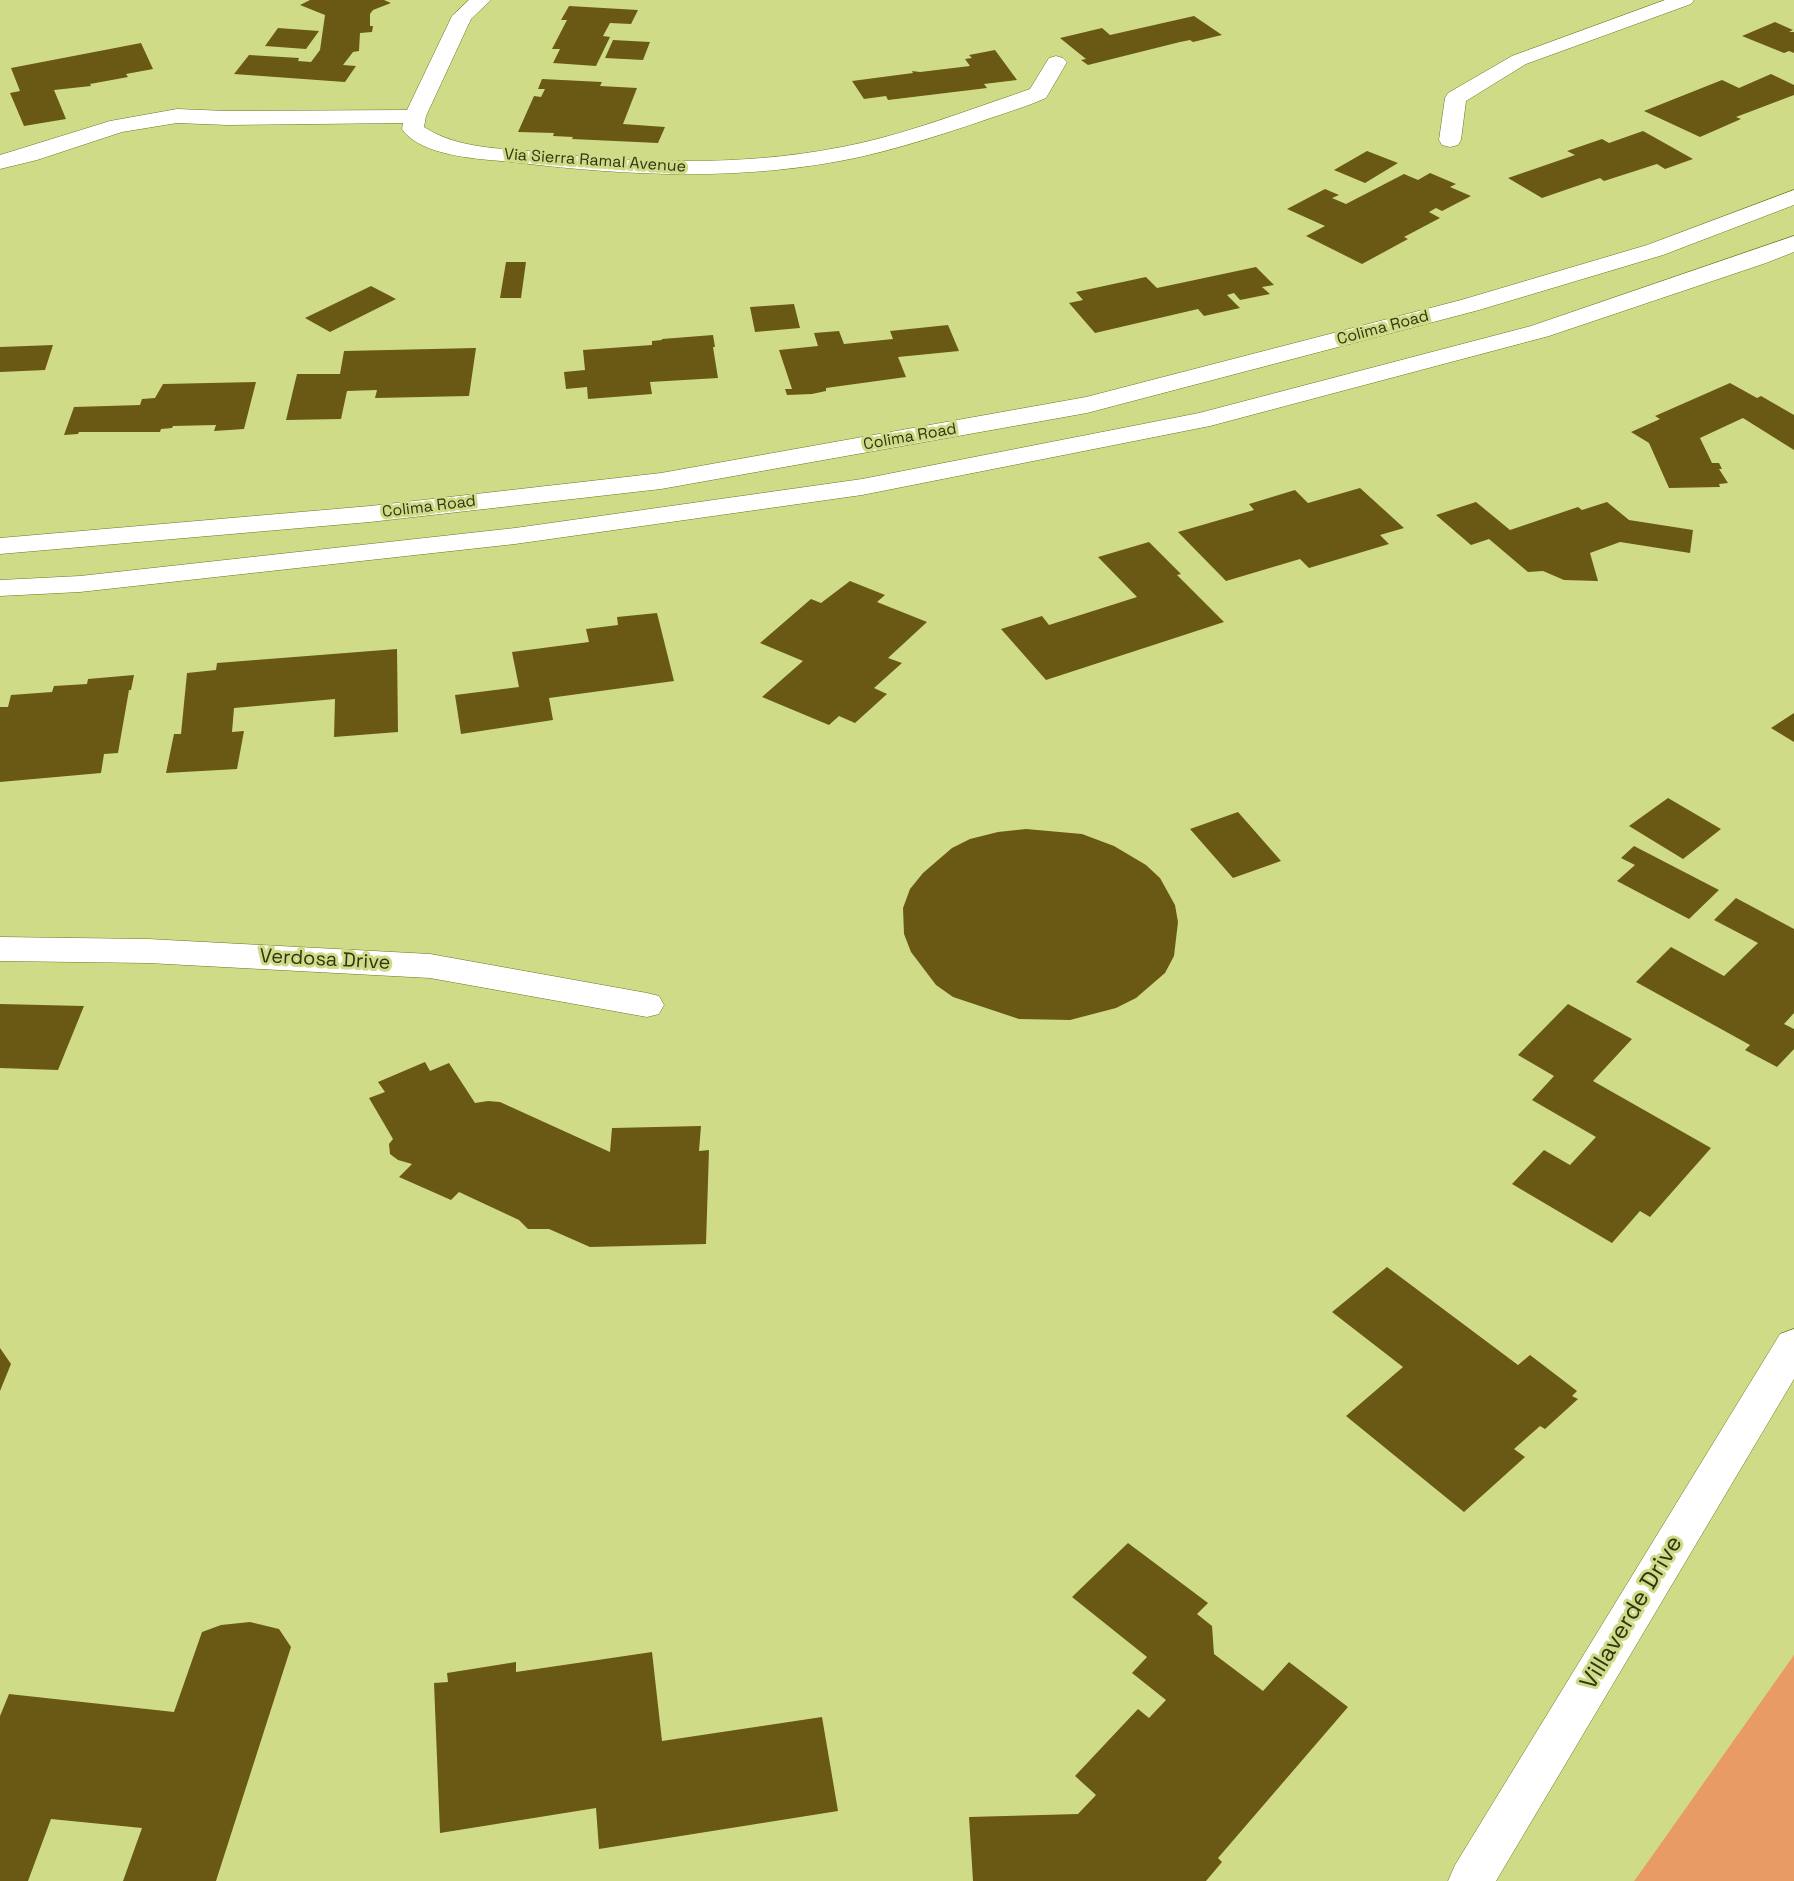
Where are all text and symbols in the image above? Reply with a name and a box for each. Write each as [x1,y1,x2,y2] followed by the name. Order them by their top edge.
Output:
[503,145,687,177] street label: Via Sierra Ramal Avenue
[1335,307,1431,349] street label: Colima Road
[862,419,958,455] street label: Colima Road
[381,492,477,522] street label: Colima Road
[259,945,391,975] street label: Verdosa Drive
[1575,1531,1689,1695] street label: Villaverde Drive

